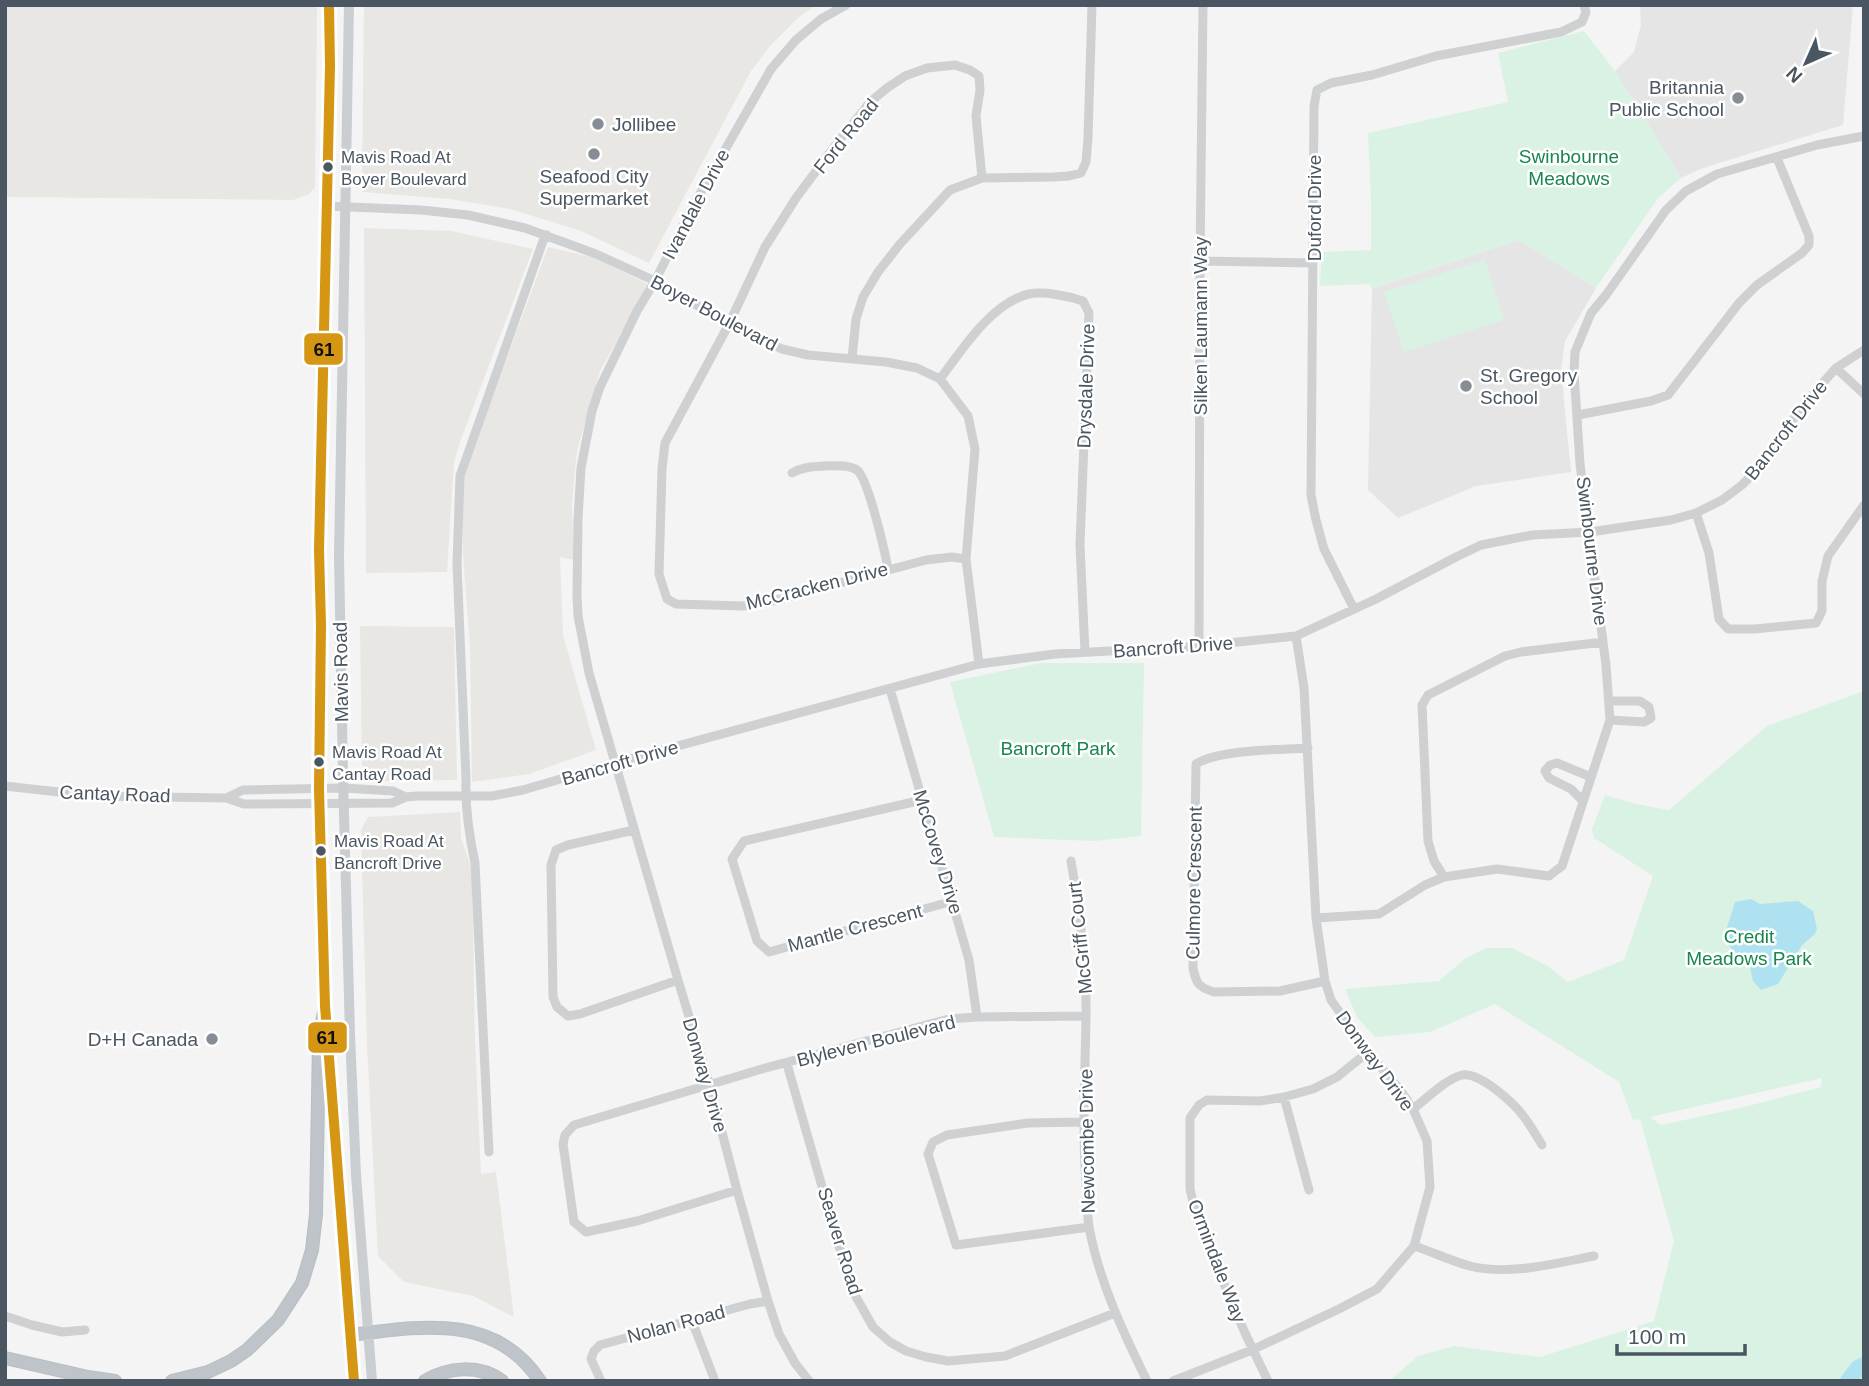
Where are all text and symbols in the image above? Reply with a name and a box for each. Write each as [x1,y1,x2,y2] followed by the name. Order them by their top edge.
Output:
[1771,28,1841,98] north arrow
[1782,62,1807,87] text: N
[1609,77,1724,120] place label: Britannia Public School
[1730,90,1746,106] marker: Britannia Public School
[810,95,882,177] street label: Ford Road
[612,114,676,135] place label: Jollibee
[590,116,606,132] marker: Jollibee
[658,145,734,263] street label: Ivandale Drive
[586,146,602,162] marker: Seafood City Supermarket
[1519,146,1619,189] park label: Swinbourne Meadows
[341,148,467,189] place label: Mavis Road At Boyer Boulevard
[1304,155,1325,261] street label: Duford Drive
[321,160,335,174] marker: Mavis Road At Boyer Boulevard
[540,166,649,209] place label: Seafood City Supermarket
[1190,236,1211,415] street label: Silken Laumann Way
[647,271,781,355] street label: Boyer Boulevard
[1073,323,1099,449] street label: Drysdale Drive
[303,332,344,366] line badge: 61
[313,339,335,360] text: 61
[1480,365,1578,408] place label: St. Gregory School
[1741,376,1831,484] street label: Bancroft Drive
[1458,378,1474,394] marker: St. Gregory School
[1572,475,1612,627] street label: Swinbourne Drive
[744,558,890,614] street label: McCracken Drive
[330,622,352,722] street label: Mavis Road
[1112,632,1234,662] street label: Bancroft Drive
[559,736,681,790] street label: Bancroft Drive
[1000,738,1116,759] park label: Bancroft Park
[332,743,442,784] place label: Mavis Road At Cantay Road
[312,755,326,769] marker: Mavis Road At Cantay Road
[59,782,171,806] street label: Cantay Road
[909,787,967,917] street label: McCovey Drive
[1182,806,1206,960] street label: Culmore Crescent
[334,832,444,873] place label: Mavis Road At Bancroft Drive
[314,844,328,858] marker: Mavis Road At Bancroft Drive
[1064,880,1096,995] street label: McGriff Court
[785,900,925,956] street label: Mantle Crescent
[1686,926,1812,969] park label: Credit Meadows Park
[1332,1007,1418,1115] street label: Donway Drive
[795,1011,957,1071] street label: Blyleven Boulevard
[679,1015,731,1135] street label: Donway Drive
[307,1021,348,1054] line badge: 61
[316,1027,338,1048] text: 61
[88,1029,198,1050] place label: D+H Canada
[204,1031,220,1047] marker: D+H Canada
[1075,1068,1099,1214] street label: Newcombe Drive
[814,1185,866,1297] street label: Seaver Road
[1184,1196,1250,1326] street label: Ormindale Way
[625,1301,727,1347] street label: Nolan Road
[1617,1312,1745,1356] scale bar
[1628,1325,1686,1348] text: 100 m

